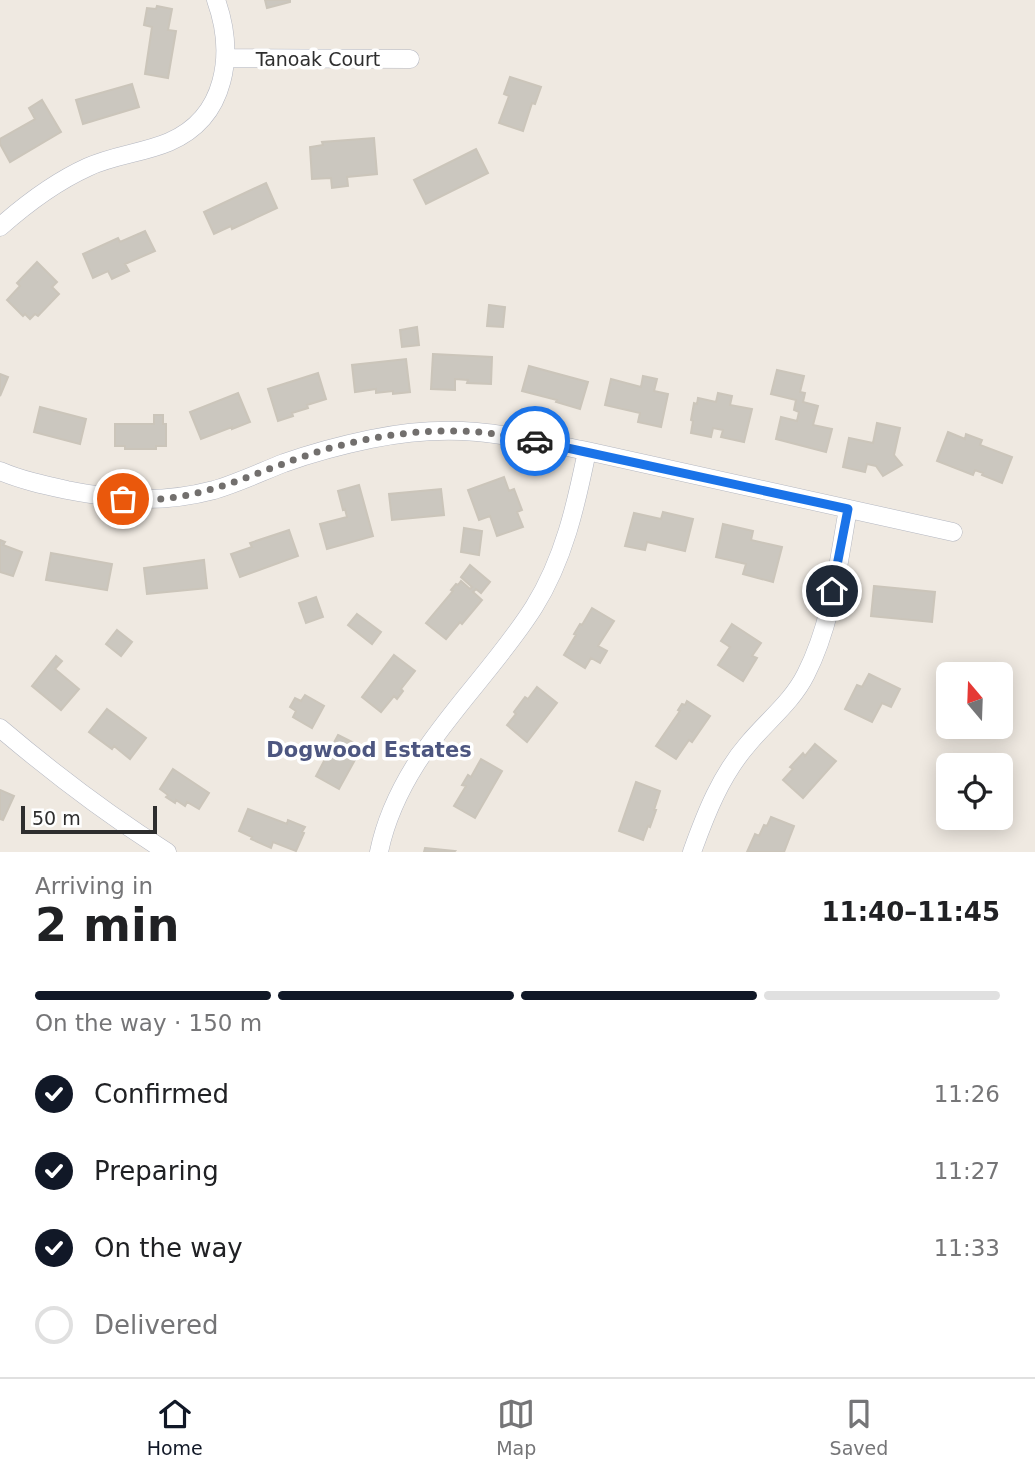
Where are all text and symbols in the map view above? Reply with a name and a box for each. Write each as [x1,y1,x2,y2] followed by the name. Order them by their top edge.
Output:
[255,48,380,70] street label: Tanoak Court
[500,406,570,476] courier
[516,422,554,460] icon: car
[93,469,153,529] pin
[104,480,142,518] icon: bag
[802,561,862,621] pin
[813,572,851,610] icon: home
[936,662,1013,738] north arrow
[936,662,1013,830] map controls
[266,738,472,762] district label: Dogwood Estates
[936,753,1013,830] button: locate
[21,803,158,835] scale bar
[32,807,81,829] text: 50 m
[35,873,153,899] text: Arriving in
[821,897,1000,927] text: 11:40–11:45
[35,898,179,952] text: 2 min
[35,1010,262,1036] text: On the way · 150 m
[35,1075,73,1113] icon: check
[94,1079,229,1109] text: Confirmed
[934,1081,1000,1107] text: 11:26
[35,1152,73,1190] icon: check
[94,1156,219,1186] text: Preparing
[934,1158,1000,1184] text: 11:27
[35,1229,73,1267] icon: check
[94,1233,243,1263] text: On the way
[934,1235,1000,1261] text: 11:33
[94,1310,218,1340] text: Delivered
[147,1395,203,1459] tab: Home
[496,1395,536,1459] tab: Map
[830,1395,888,1459] tab: Saved

